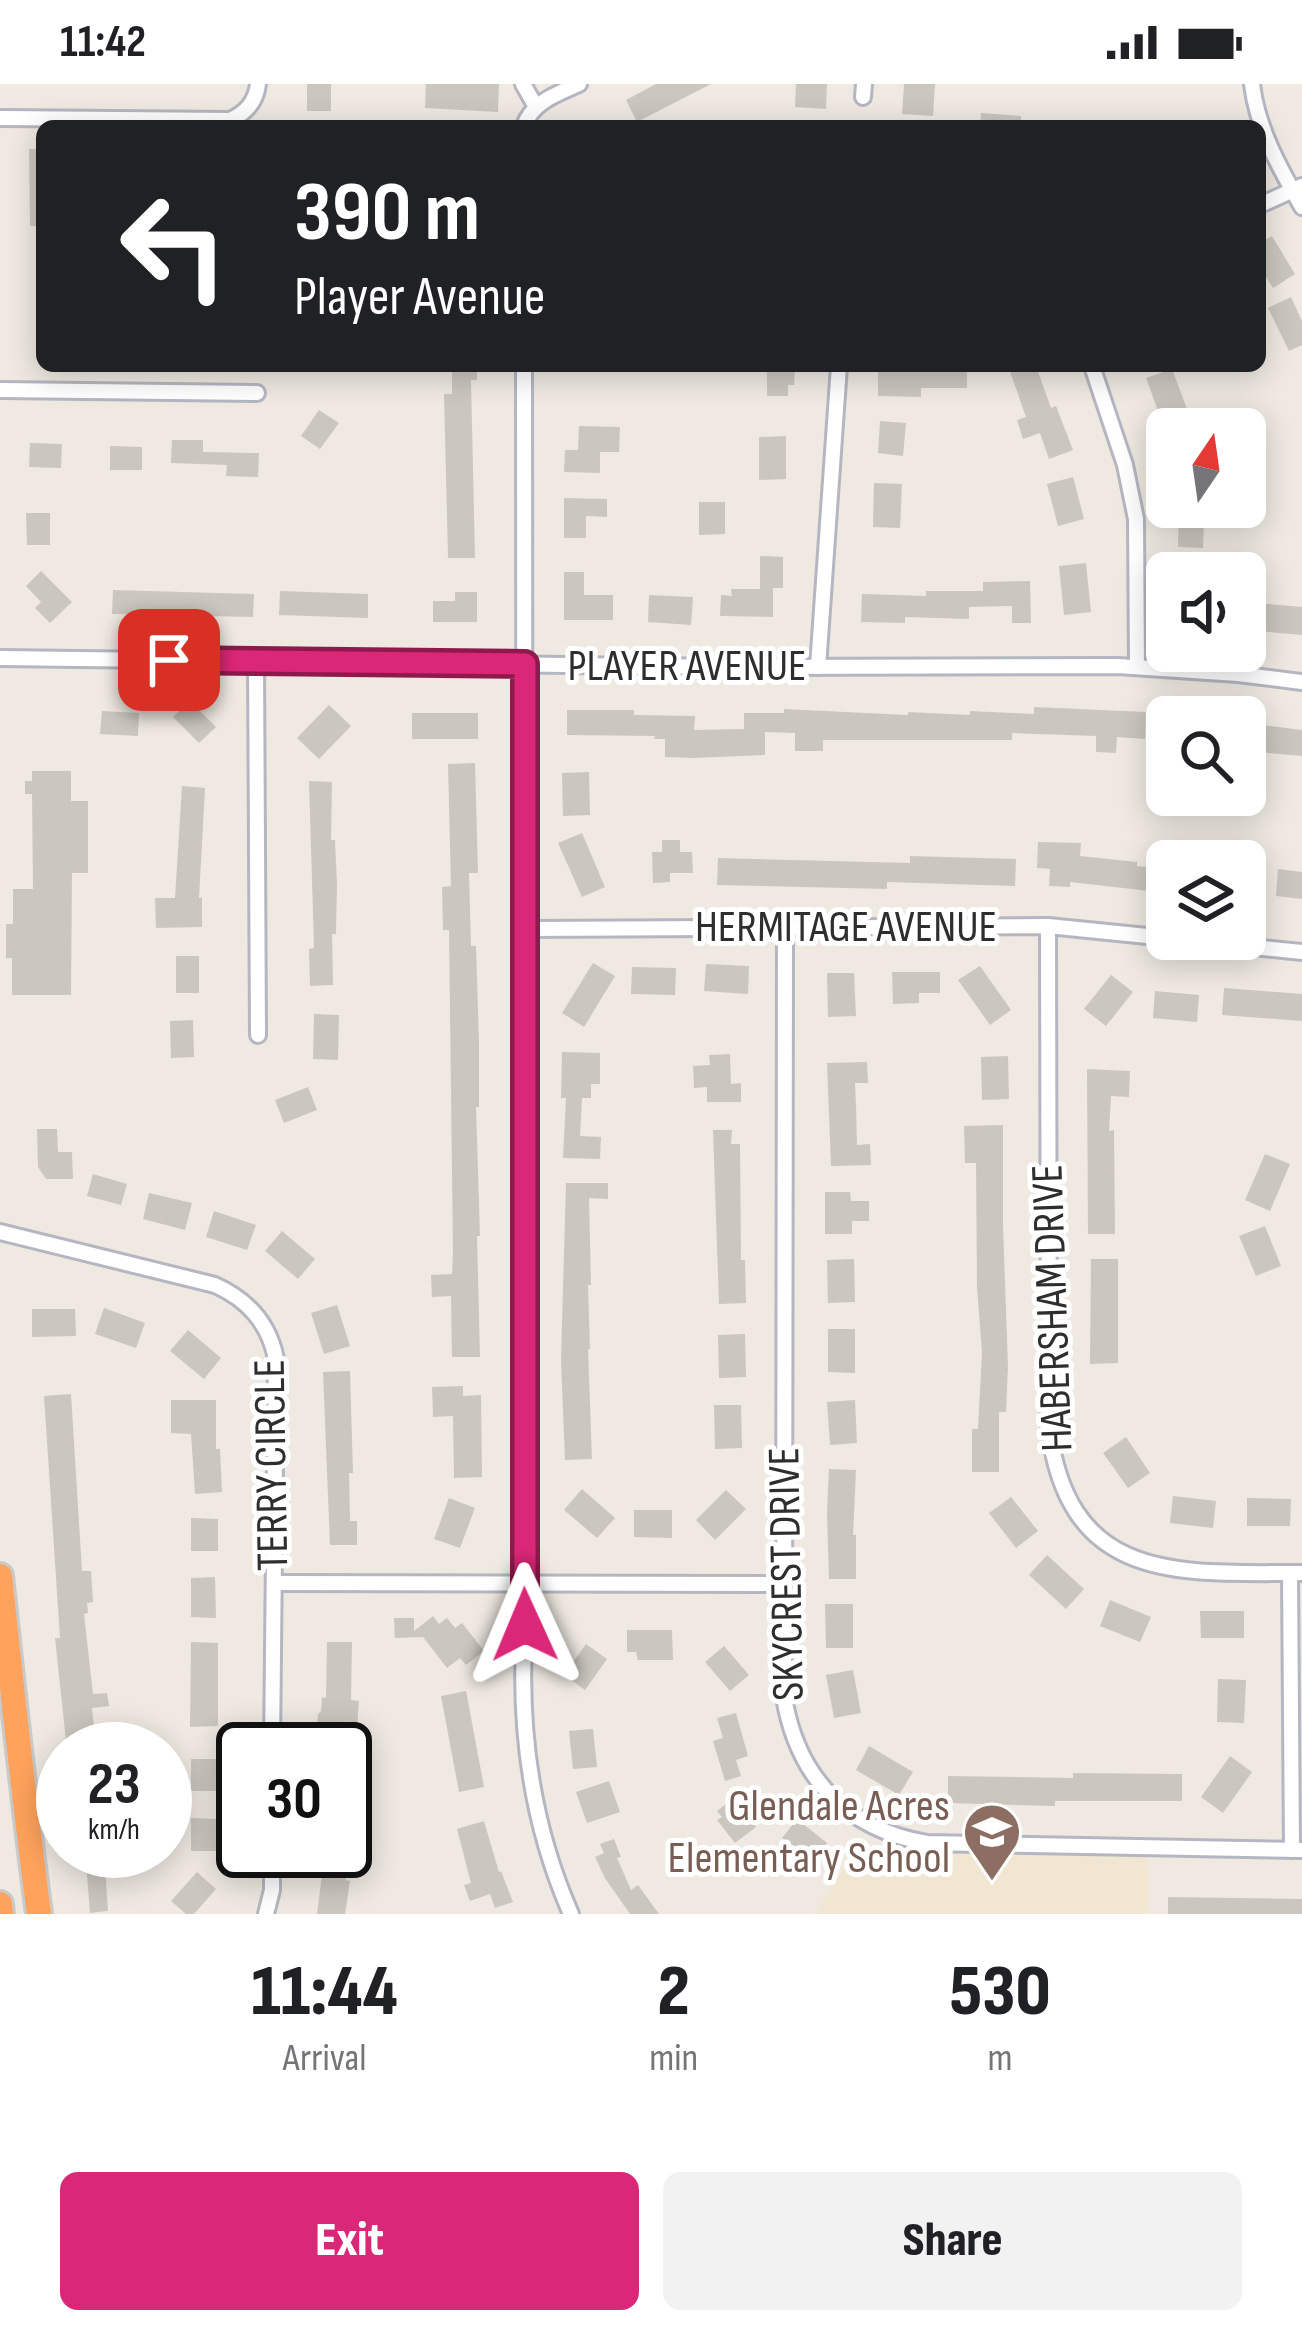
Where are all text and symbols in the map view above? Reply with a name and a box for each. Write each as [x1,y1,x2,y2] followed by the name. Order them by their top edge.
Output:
[60,15,146,70] text: 11:42
[294,163,480,264] text: 390 m
[96,168,252,324] icon: left
[294,265,545,330] text: Player Avenue
[1146,408,1266,528] north arrow
[1146,408,1266,960] map controls
[1146,552,1266,672] button: sound
[118,609,220,711] pin
[136,627,202,693] icon: arrive
[567,639,807,694] street label: PLAYER AVENUE
[1146,696,1266,816] button: search
[1146,840,1266,960] button: layers
[695,900,997,955] street label: HERMITAGE AVENUE
[1020,1163,1086,1453] street label: HABERSHAM DRIVE
[243,1358,301,1572] street label: TERRY CIRCLE
[757,1447,817,1701] street label: SKYCREST DRIVE
[462,1562,588,1688] position arrow
[216,1722,372,1878] speed limit sign: 30
[87,1749,141,1821] text: 23
[668,1779,950,1886] place label: Glendale Acres Elementary School
[961,1801,1023,1883] school or university icon: Glendale Acres Elementary School
[88,1812,140,1848] text: km/h
[251,1949,398,2036] text: 11:44
[658,1949,690,2036] text: 2
[949,1949,1051,2036] text: 530
[283,2035,367,2082] text: Arrival
[649,2035,698,2082] text: min
[988,2035,1013,2082] text: m
[60,2172,639,2310] button: Exit
[663,2172,1242,2310] button: Share

